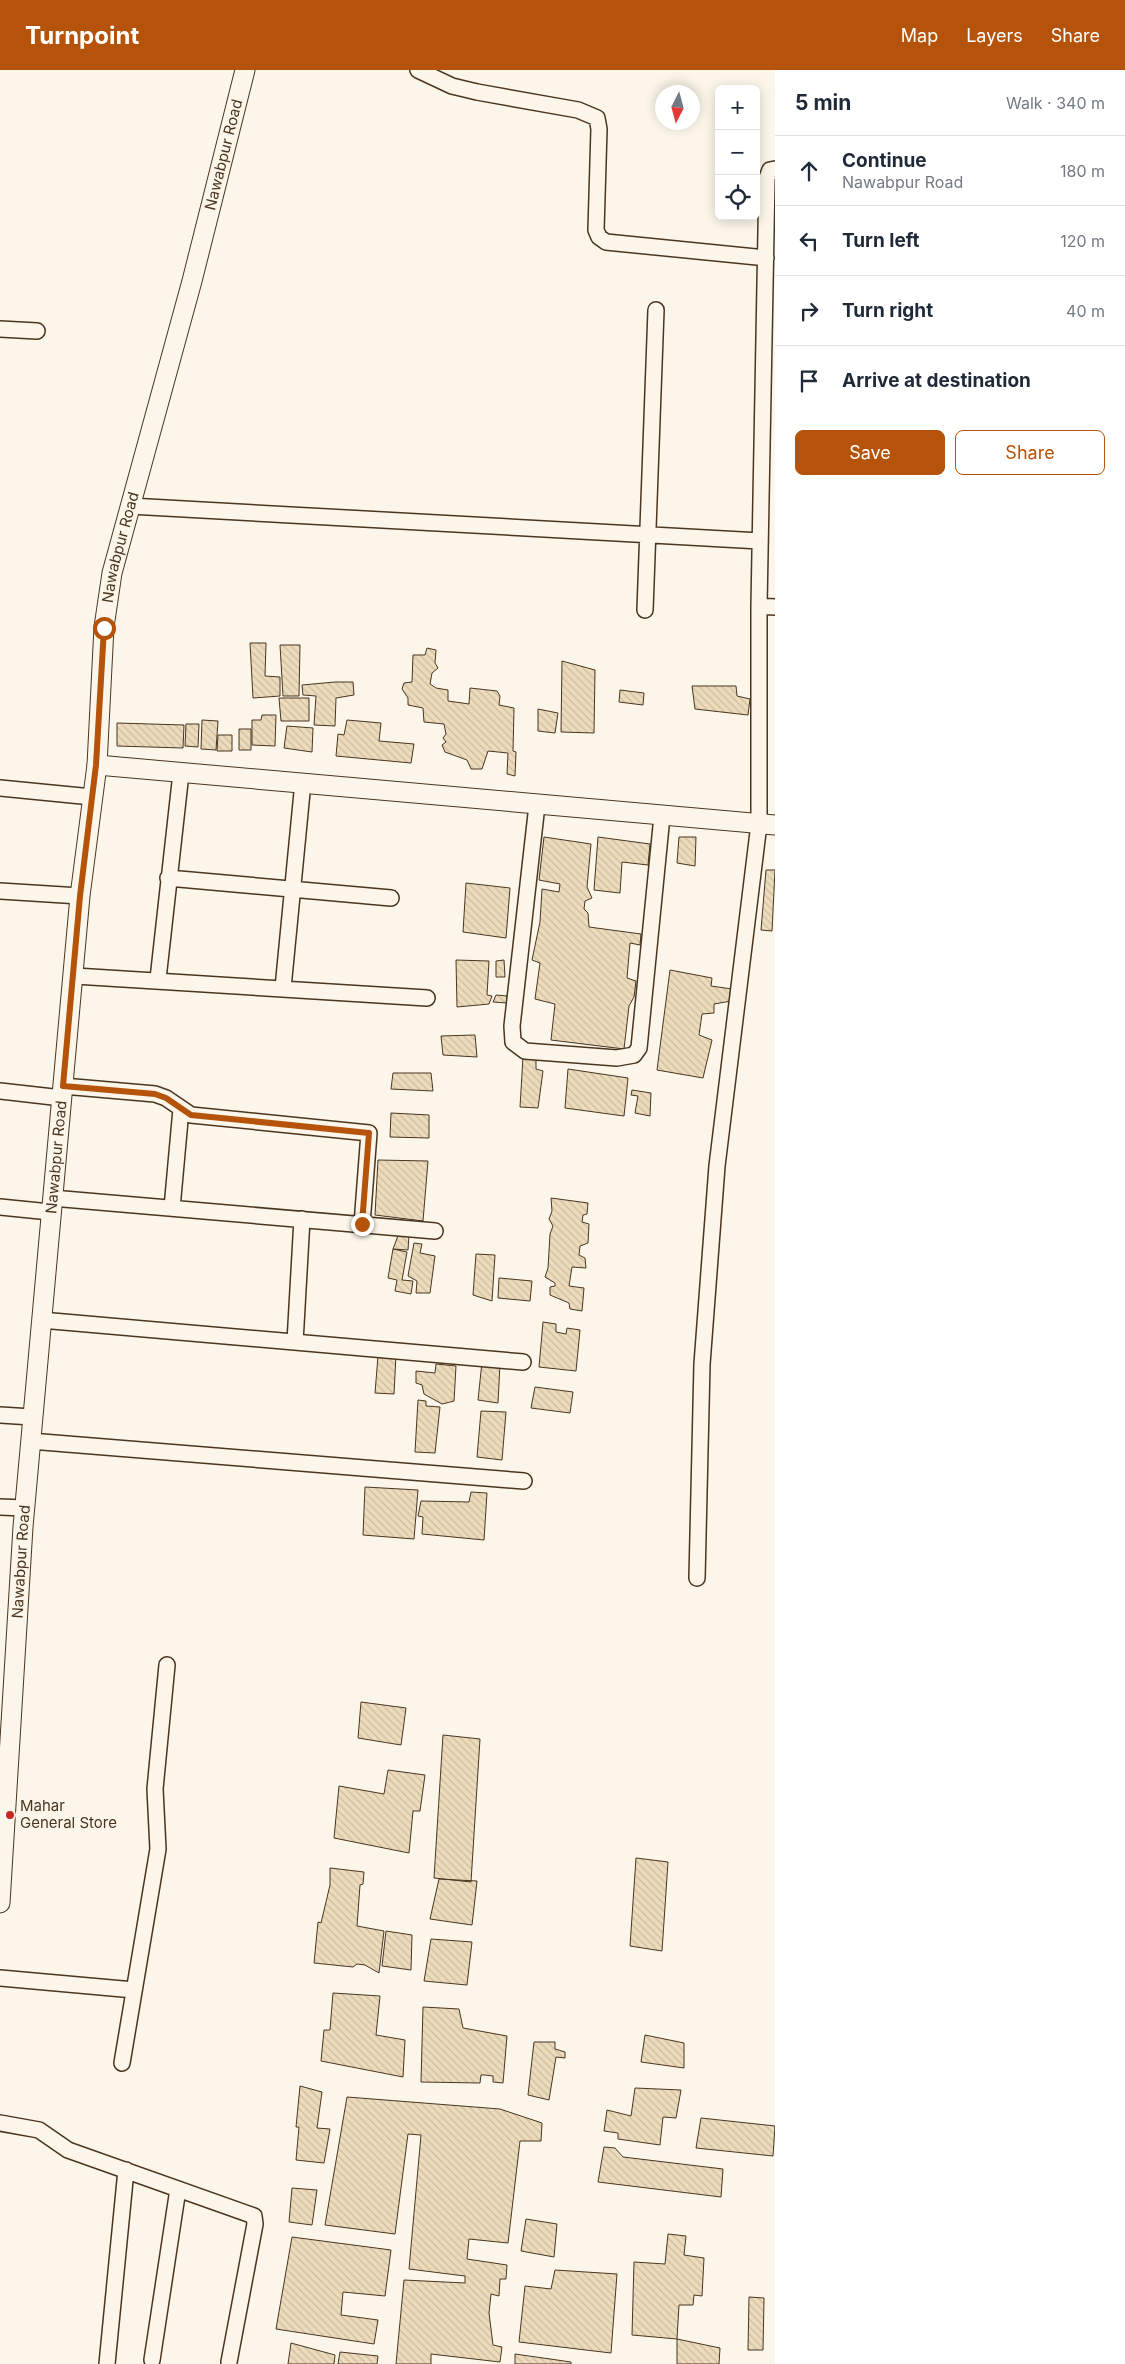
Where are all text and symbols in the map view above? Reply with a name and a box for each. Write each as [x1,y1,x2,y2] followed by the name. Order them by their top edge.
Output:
[25,21,139,50] text: Turnpoint
[901,25,938,46] text: Map
[966,25,1023,46] text: Layers
[1051,25,1100,46] text: Share
[655,85,700,130] north arrow
[715,85,760,220] map controls
[715,85,760,130] button: +
[795,90,851,115] text: 5 min
[1006,93,1105,113] text: Walk · 340 m
[200,97,246,212] street label: Nawabpur Road
[715,130,760,175] button: −
[842,149,927,172] text: Continue
[795,157,823,185] icon: ahead
[1060,161,1105,181] text: 180 m
[842,172,963,192] text: Nawabpur Road
[715,175,760,220] button: locate
[795,227,823,255] icon: left
[842,229,920,252] text: Turn left
[1060,231,1105,251] text: 120 m
[795,297,823,325] icon: right
[842,299,933,322] text: Turn right
[1066,301,1105,321] text: 40 m
[795,367,823,395] icon: arrive
[842,369,1031,392] text: Arrive at destination
[795,430,945,475] button: Save
[955,430,1105,475] button: Share
[98,490,143,604] street label: Nawabpur Road
[93,617,116,640] route start
[41,1100,70,1215] street label: Nawabpur Road
[351,1213,374,1236] route end
[7,1504,34,1619] street label: Nawabpur Road
[20,1796,117,1832] place label: Mahar General Store
[4,1809,16,1821] marker: Mahar General Store

